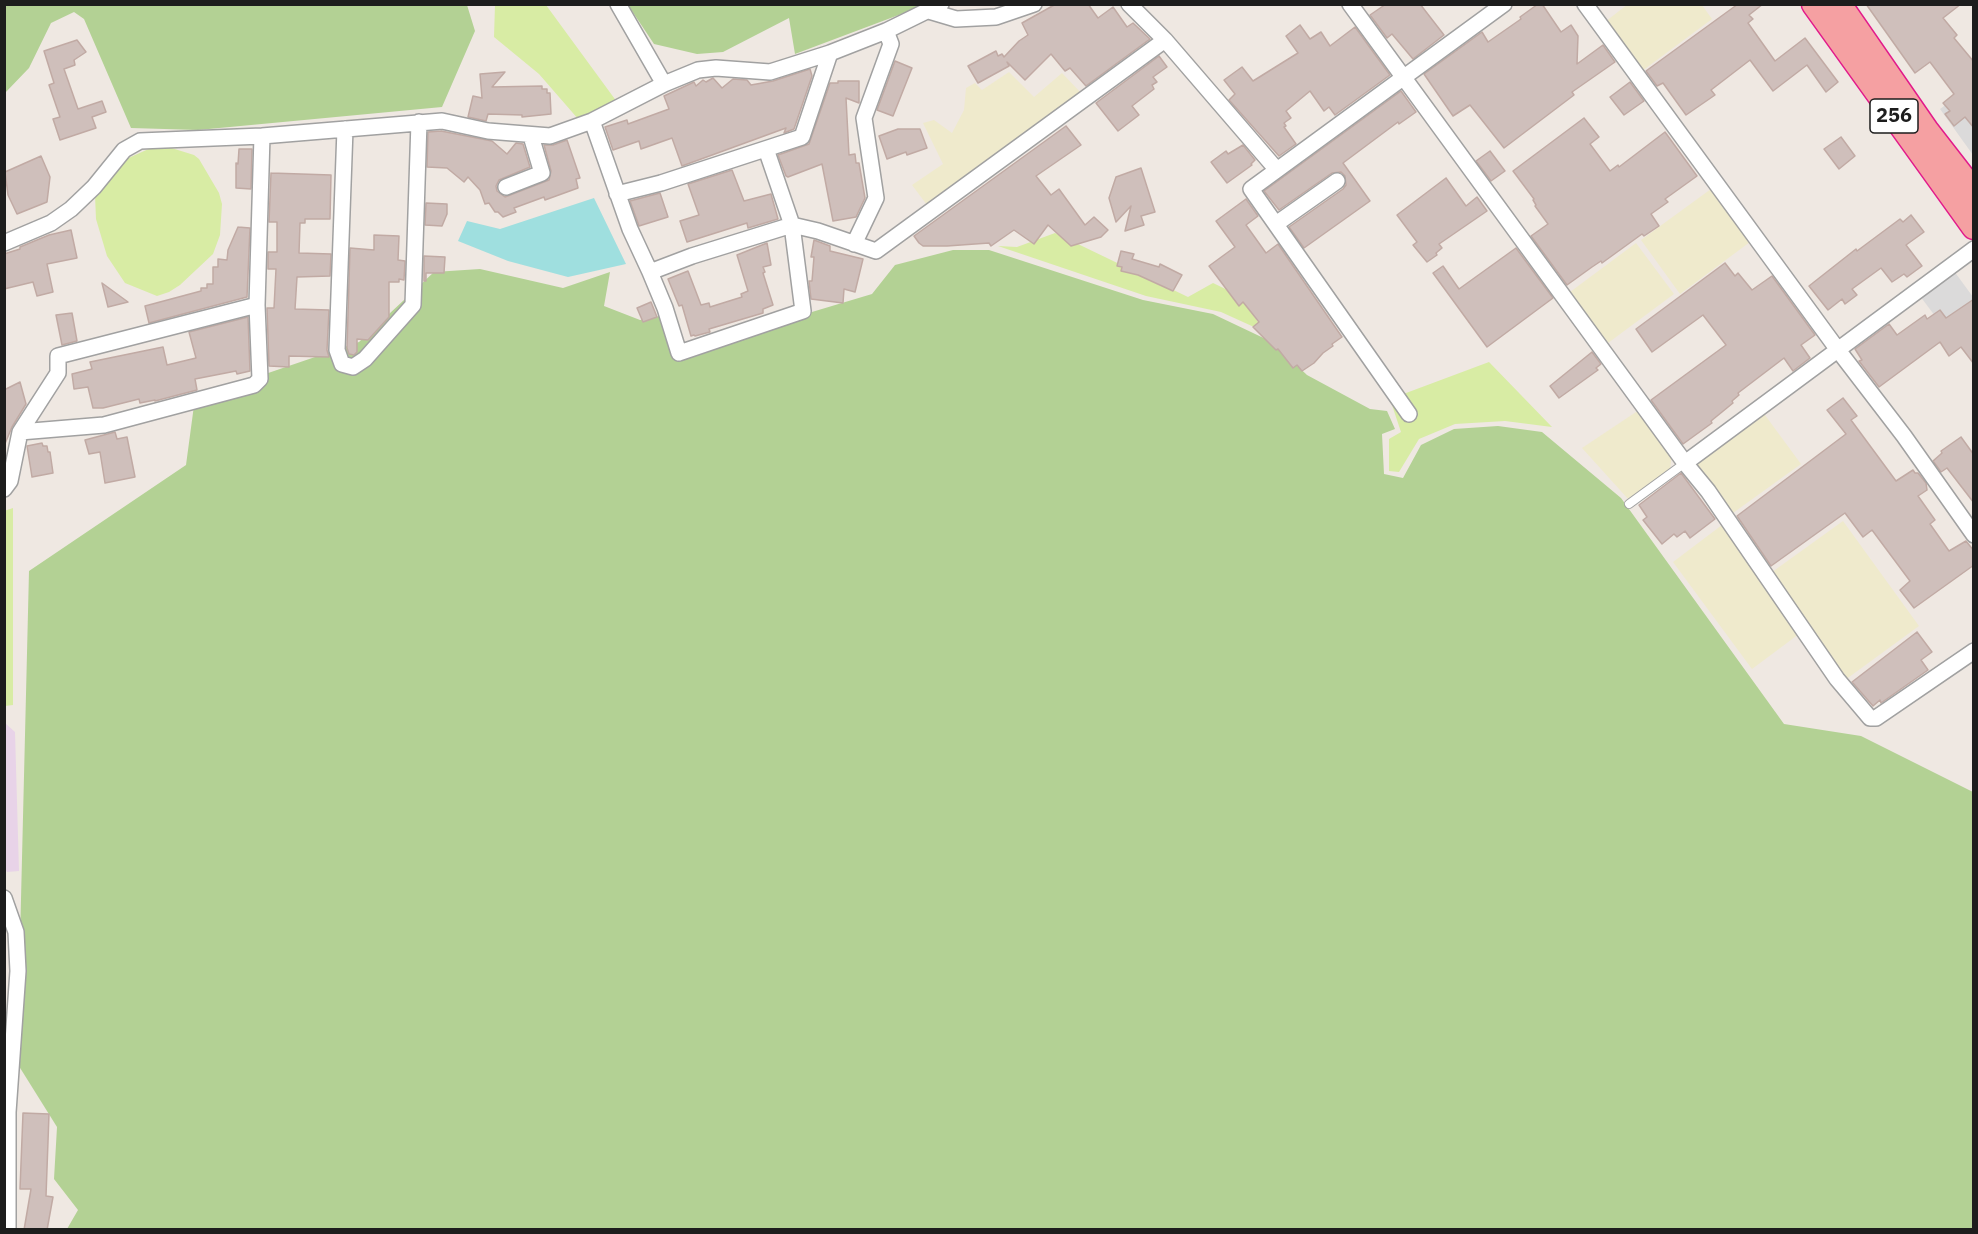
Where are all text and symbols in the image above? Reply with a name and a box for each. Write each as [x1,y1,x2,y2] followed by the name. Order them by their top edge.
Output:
[1870,99,1918,133] road number: 256

